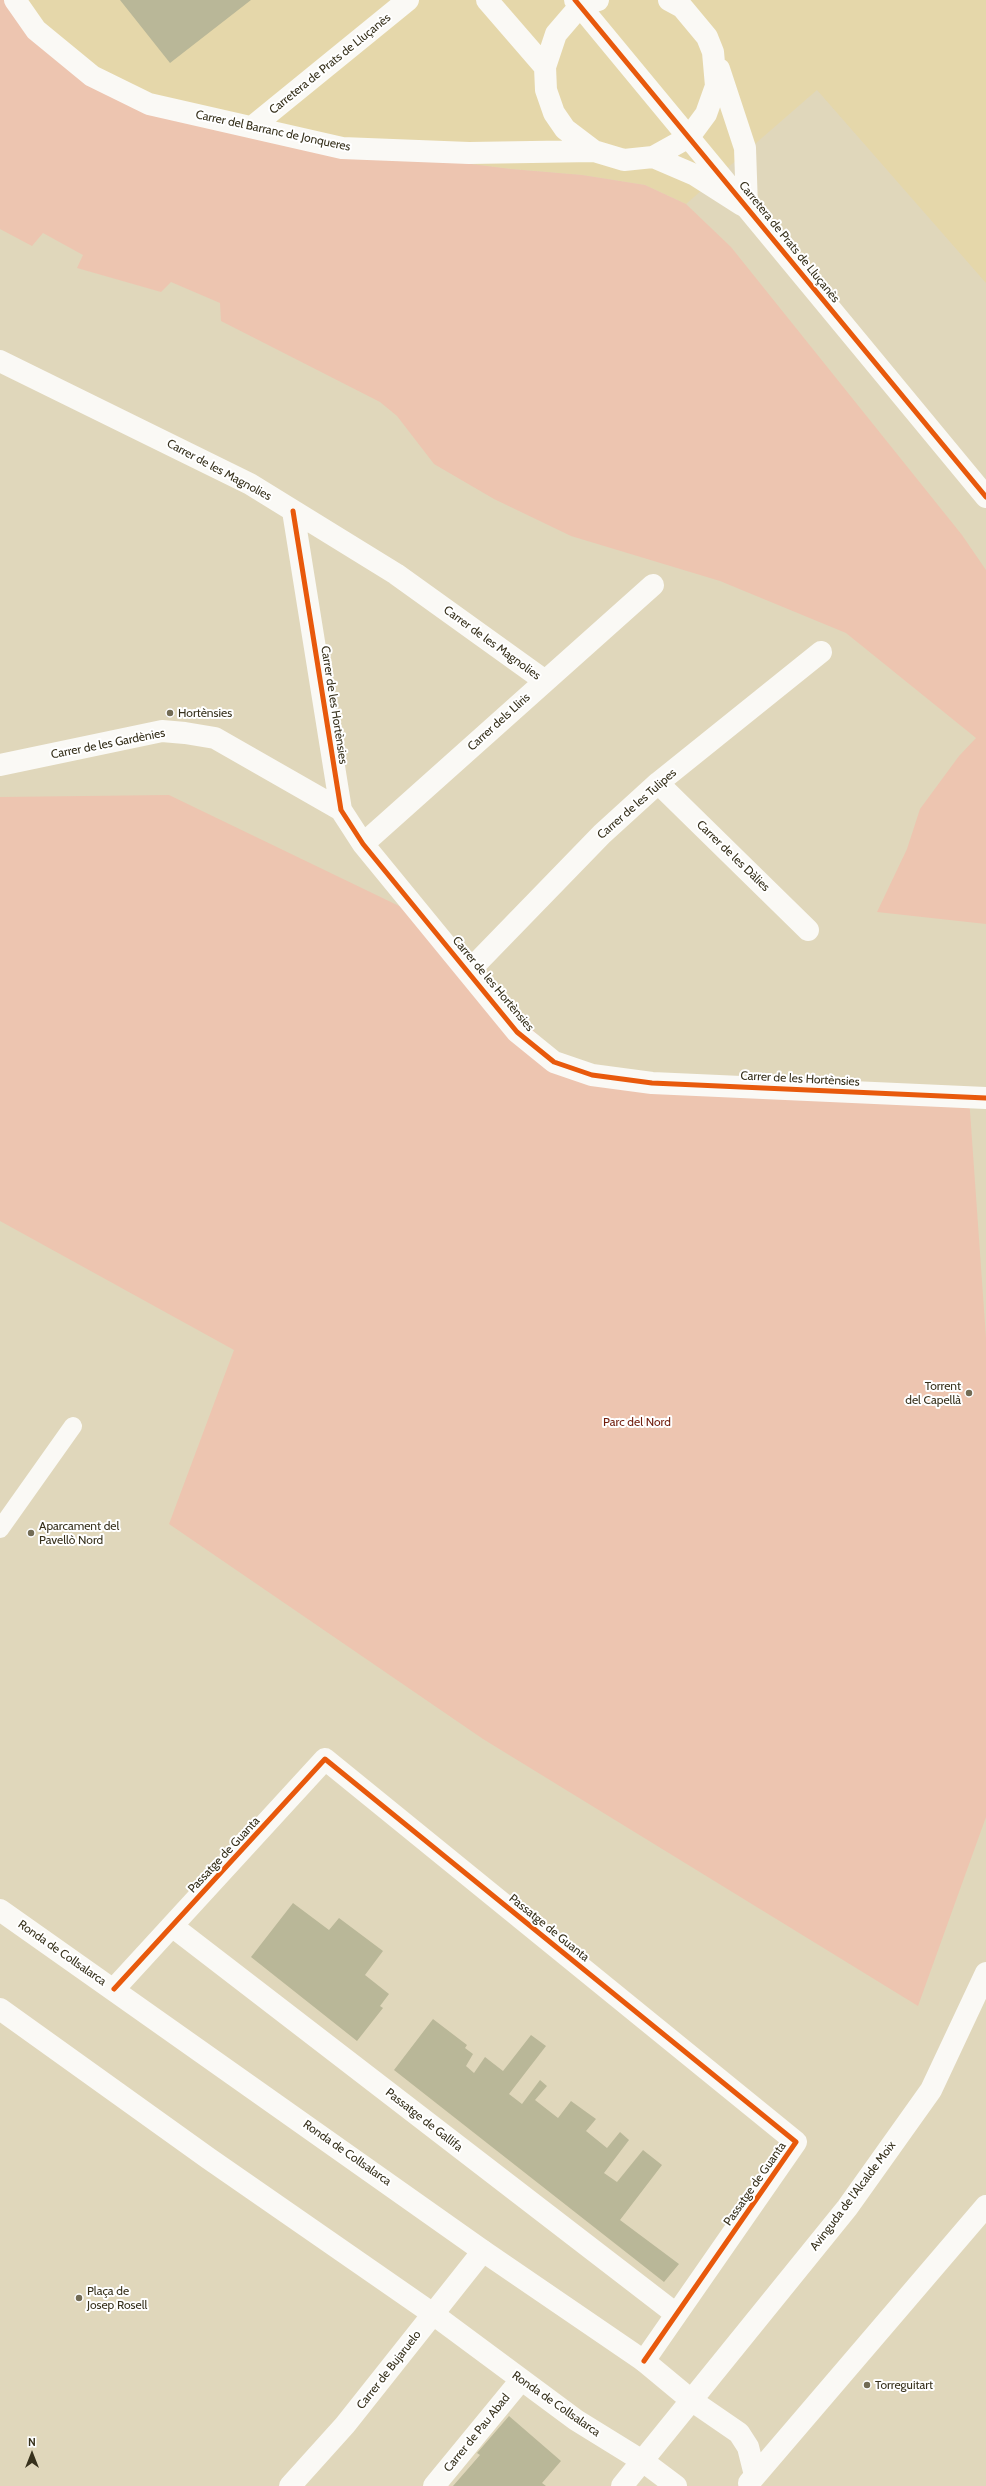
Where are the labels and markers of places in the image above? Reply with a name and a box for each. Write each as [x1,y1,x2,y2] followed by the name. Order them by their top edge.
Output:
[178,706,232,720] place label: Hortènsies
[165,708,175,718] marker: Hortènsies
[905,1379,961,1407] place label: Torrent del Capellà
[964,1388,974,1398] marker: Torrent del Capellà
[39,1519,119,1547] place label: Aparcament del Pavellò Nord
[26,1528,36,1538] marker: Aparcament del Pavellò Nord
[87,2284,147,2312] place label: Plaça de Josep Rosell
[74,2293,84,2303] marker: Plaça de Josep Rosell
[875,2378,933,2392] place label: Torreguitart
[862,2380,872,2390] marker: Torreguitart

